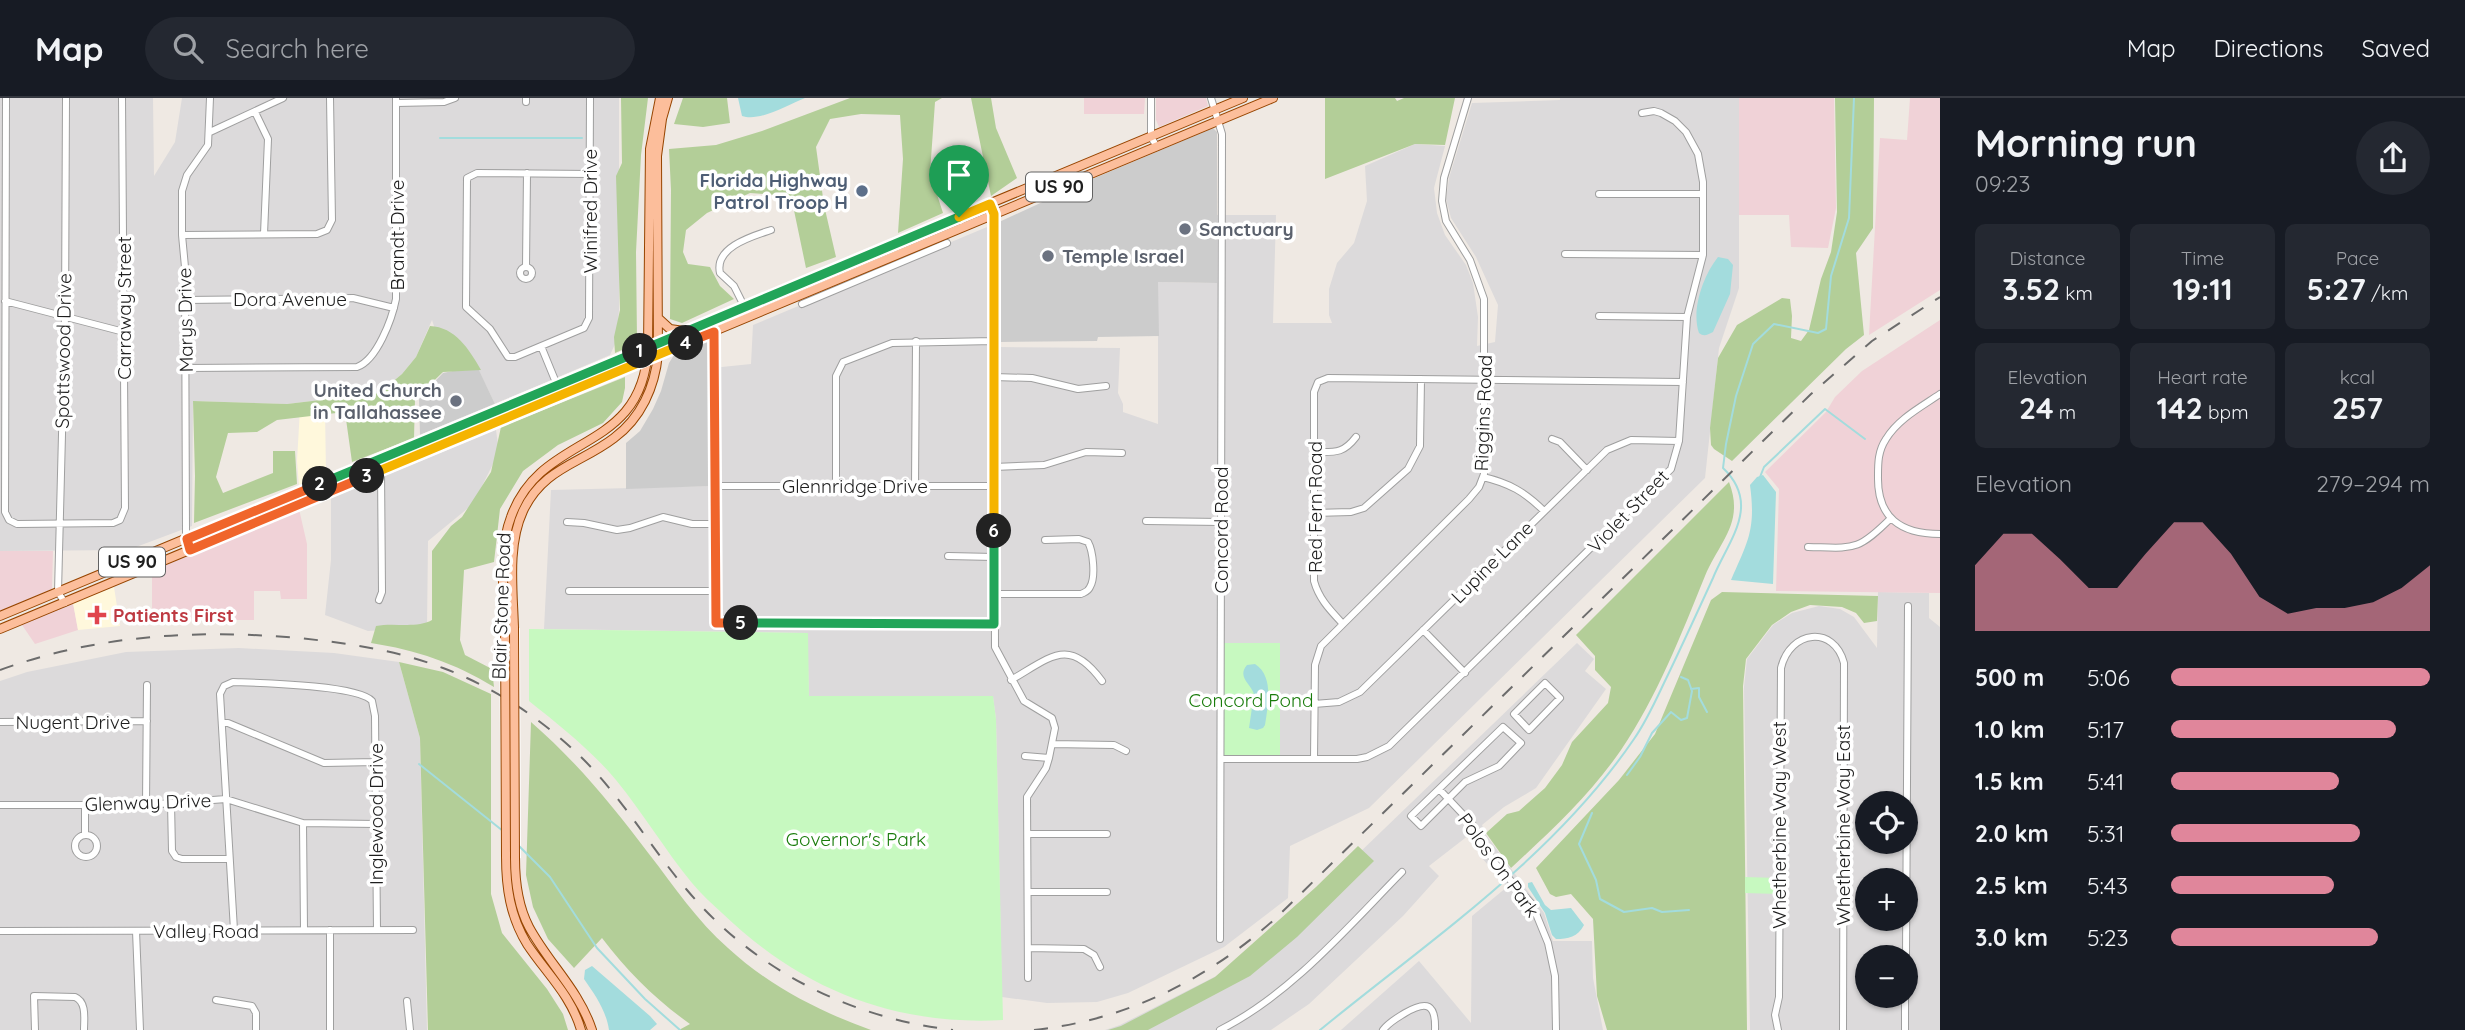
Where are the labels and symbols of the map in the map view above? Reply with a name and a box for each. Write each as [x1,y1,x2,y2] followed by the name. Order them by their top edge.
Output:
[929,145,989,217] pin
[578,149,602,273] street label: Winifred Drive
[699,168,848,214] place label: Florida Highway Patrol Troop H
[1026,172,1092,202] road number: US 90
[385,180,409,290] street label: Brandt Drive
[854,183,870,199] marker: Florida Highway Patrol Troop H
[1199,217,1294,241] place label: Sanctuary
[1177,221,1193,237] marker: Sanctuary
[112,236,136,380] street label: Carraway Street
[1062,244,1184,268] place label: Temple Israel
[1040,248,1056,264] marker: Temple Israel
[172,267,198,373] street label: Marys Drive
[50,273,76,429] street label: Spottswood Drive
[233,287,347,311] street label: Dora Avenue
[668,326,704,360] pin: 4
[622,334,658,368] pin: 1
[1469,354,1497,472] street label: Riggins Road
[313,378,442,424] place label: United Church in Tallahassee
[448,393,464,409] marker: United Church in Tallahassee
[1303,441,1327,573] street label: Red Fern Road
[350,458,384,494] pin: 3
[1582,464,1674,558] street label: Violet Street
[302,466,338,502] pin: 2
[1209,467,1233,593] street label: Concord Road
[782,474,928,498] street label: Glennridge Drive
[976,514,1012,548] pin: 6
[1446,516,1538,608] street label: Lupine Lane
[486,532,516,680] street label: Blair Stone Road
[99,548,165,576] road number: US 90
[113,603,234,627] place label: Patients First
[87,605,107,625] marker: Patients First
[724,606,758,640] pin: 5
[1189,688,1313,712] park label: Concord Pond
[15,710,131,734] street label: Nugent Drive
[1767,721,1791,929] street label: Whetherbine Way West
[1831,725,1855,925] street label: Whetherbine Way East
[364,743,388,885] street label: Inglewood Drive
[84,788,212,816] street label: Glenway Drive
[1453,808,1545,922] street label: Polos On Park
[786,827,926,851] park label: Governor's Park
[153,919,259,943] street label: Valley Road

